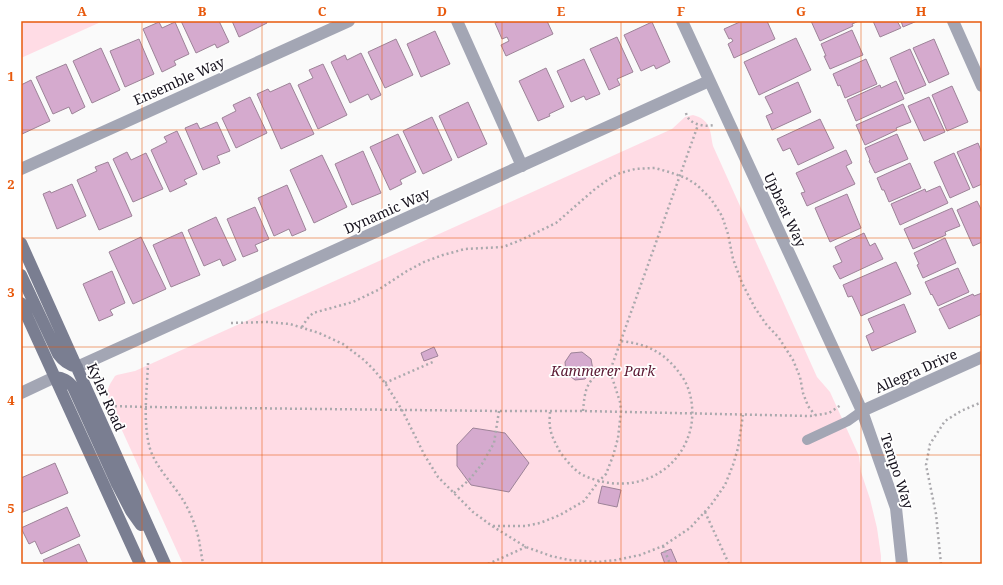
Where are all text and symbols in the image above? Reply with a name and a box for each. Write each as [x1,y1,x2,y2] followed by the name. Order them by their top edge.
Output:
[77,2,87,20] text: A
[198,2,207,20] text: B
[318,2,327,20] text: C
[437,2,447,20] text: D
[557,2,566,20] text: E
[677,2,685,20] text: F
[796,2,806,20] text: G
[916,2,927,20] text: H
[130,52,228,109] street label: Ensemble Way
[7,67,15,85] text: 1
[760,169,811,250] street label: Upbeat Way
[7,175,15,193] text: 2
[341,183,433,238] street label: Dynamic Way
[7,283,15,301] text: 3
[872,344,960,397] street label: Allegra Drive
[83,360,130,434] street label: Kyler Road
[550,361,656,380] park label: Kammerer Park
[7,391,15,409] text: 4
[876,431,919,511] street label: Tempo Way
[7,499,15,517] text: 5

